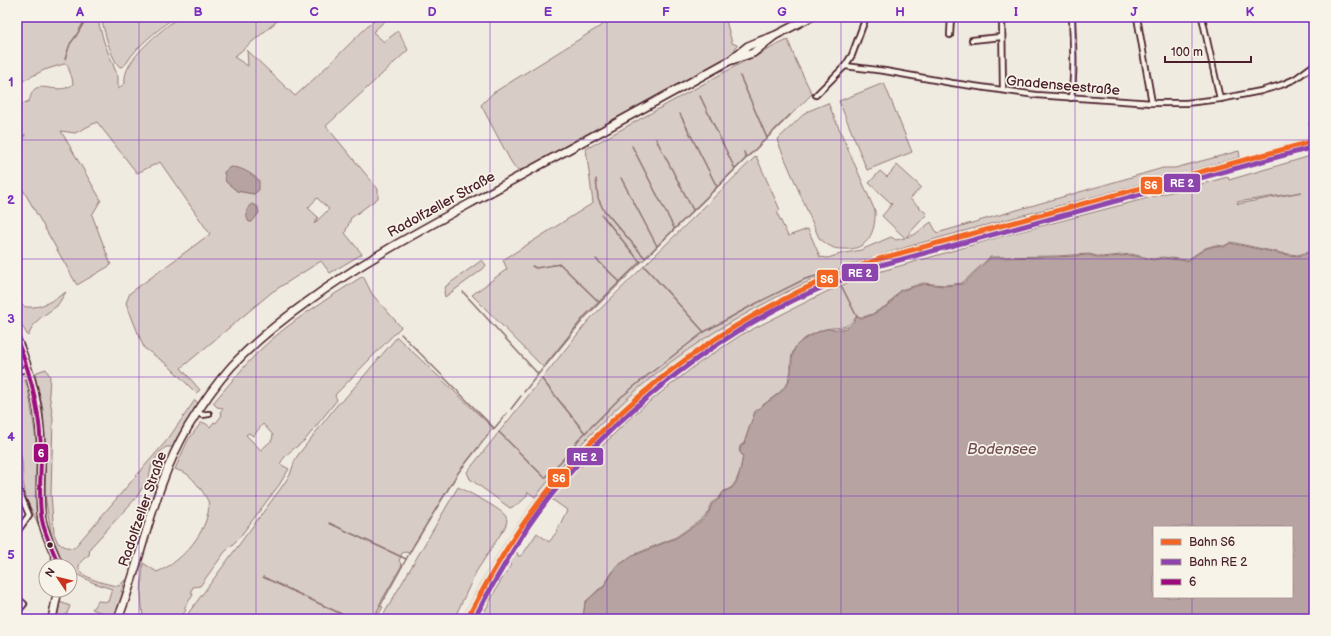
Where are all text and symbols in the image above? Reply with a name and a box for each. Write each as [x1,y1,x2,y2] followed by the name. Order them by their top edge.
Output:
[75,4,84,20] text: A
[193,4,203,20] text: B
[309,4,319,20] text: C
[427,4,437,20] text: D
[544,4,553,20] text: E
[662,4,670,20] text: F
[777,4,787,20] text: G
[895,4,905,20] text: H
[1014,4,1018,20] text: I
[1130,4,1138,20] text: J
[1246,4,1255,20] text: K
[1165,38,1251,64] scale bar
[1171,45,1203,60] text: 100 m
[1005,72,1121,99] street label: Gnadenseestraße
[8,74,14,90] text: 1
[384,168,498,241] street label: Radolfzeller Straße
[1163,173,1201,193] line badge: RE 2
[1140,176,1163,195] line badge: S6
[1170,177,1195,190] text: RE 2
[1144,179,1158,192] text: S6
[7,192,15,208] text: 2
[841,263,879,282] line badge: RE 2
[848,267,873,280] text: RE 2
[816,269,839,288] line badge: S6
[820,273,834,286] text: S6
[7,311,15,327] text: 3
[7,429,15,445] text: 4
[967,440,1037,459] water label: Bodensee
[33,443,49,463] line badge: 6
[38,447,45,460] text: 6
[566,447,604,466] line badge: RE 2
[115,449,170,569] street label: Radolfzeller Straße
[573,451,598,464] text: RE 2
[547,468,570,488] line badge: S6
[552,472,566,485] text: S6
[1153,526,1293,598] legend
[1189,535,1235,550] text: Bahn S6
[45,540,55,550] unlabelled marker
[7,547,15,563] text: 5
[1189,555,1247,570] text: Bahn RE 2
[38,558,78,598] north arrow
[43,565,58,580] text: N
[1189,575,1196,590] text: 6

